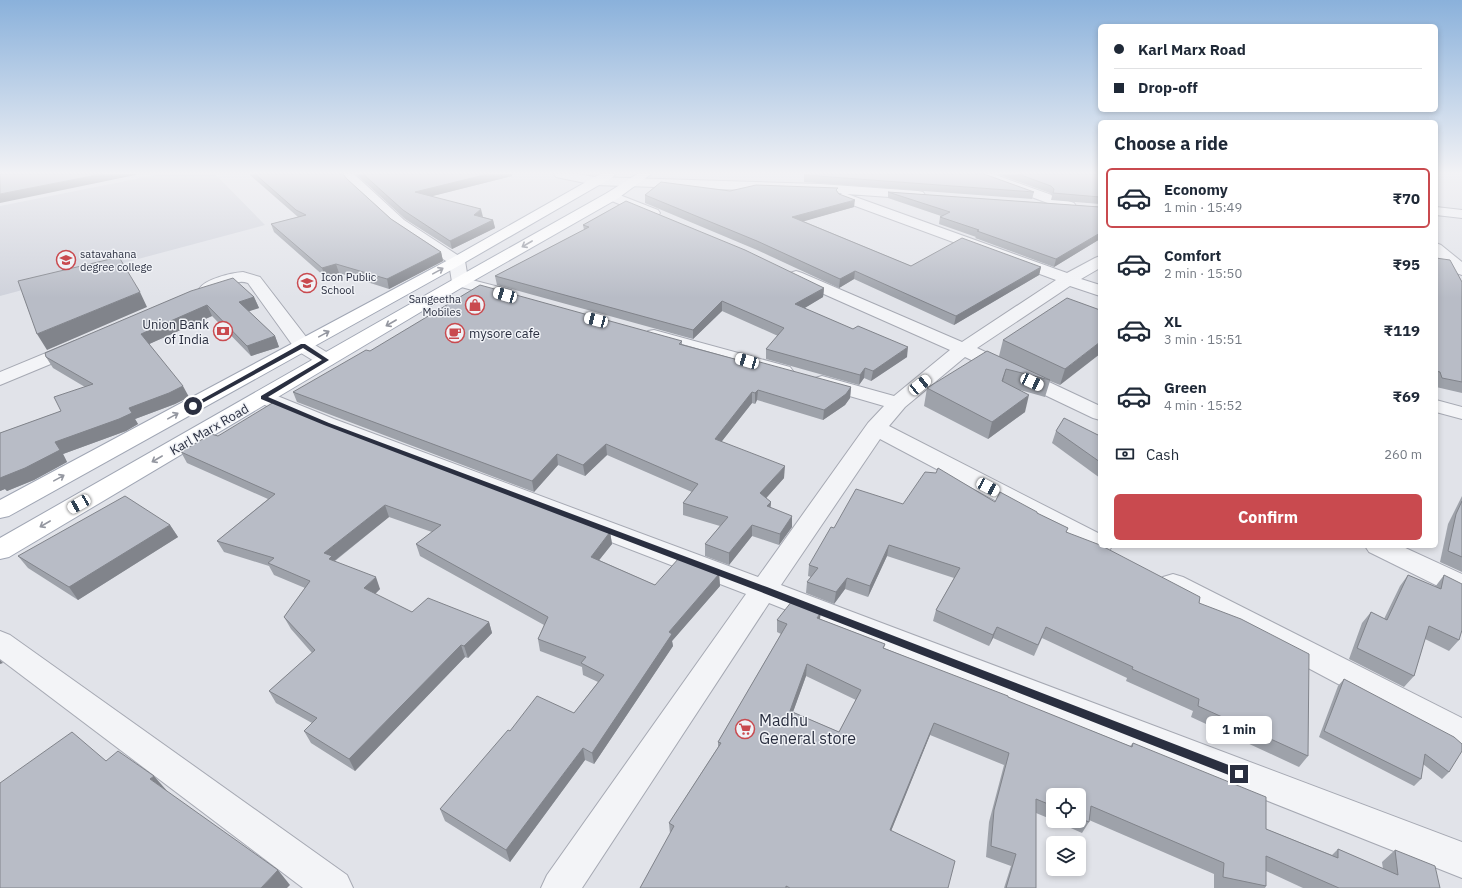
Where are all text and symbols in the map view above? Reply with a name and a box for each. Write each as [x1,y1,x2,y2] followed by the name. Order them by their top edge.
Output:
[1138,40,1246,59] text: Karl Marx Road
[1138,78,1198,97] text: Drop-off
[1114,132,1228,155] text: Choose a ride
[1116,180,1152,216] icon: car
[1164,180,1228,199] text: Economy
[1393,189,1420,208] text: ₹70
[1164,199,1242,216] text: 1 min · 15:49
[522,240,534,248] one-way arrow
[1116,246,1152,282] icon: car
[1164,246,1221,265] text: Comfort
[80,247,152,274] place label: satavahana degree college
[55,249,77,271] school or university icon: satavahana degree college
[1393,255,1420,274] text: ₹95
[1164,265,1242,282] text: 2 min · 15:50
[432,267,444,275] one-way arrow
[321,270,377,297] place label: Icon Public School
[296,272,318,294] school or university icon: Icon Public School
[492,286,518,304] car
[409,292,461,319] place label: Sangeetha Mobiles
[464,294,486,316] shop icon: Sangeetha Mobiles
[583,311,609,329] car
[1116,312,1152,348] icon: car
[1164,312,1182,331] text: XL
[142,316,209,348] place label: Union Bank of India
[385,319,397,327] one-way arrow
[212,320,234,342] bank icon: Union Bank of India
[1384,321,1420,340] text: ₹119
[444,322,466,344] cafe icon: mysore cafe
[469,325,540,342] place label: mysore cafe
[318,329,330,337] one-way arrow
[1164,331,1242,348] text: 3 min · 15:51
[734,352,760,370] car
[1019,371,1045,393] car
[907,373,933,397] car
[1116,378,1152,414] icon: car
[1164,378,1207,397] text: Green
[1393,387,1420,406] text: ₹69
[184,397,202,415] route start
[1164,397,1242,414] text: 4 min · 15:52
[167,400,252,459] street label: Karl Marx Road
[167,412,179,420] one-way arrow
[1114,443,1136,465] icon: cash
[1146,445,1179,464] text: Cash
[1384,446,1422,463] text: 260 m
[151,455,163,463] one-way arrow
[53,474,65,482] one-way arrow
[975,476,1001,498] car
[66,493,92,515] car
[1114,494,1422,540] button: Confirm
[39,521,51,529] one-way arrow
[759,710,856,748] place label: Madhu General store
[1206,716,1272,744] callout: 1 min
[734,718,756,740] supermarket icon: Madhu General store
[1222,721,1256,738] text: 1 min
[1230,765,1248,783] route end
[1046,788,1086,876] map controls
[1046,788,1086,828] button: locate
[1046,836,1086,876] button: layers

